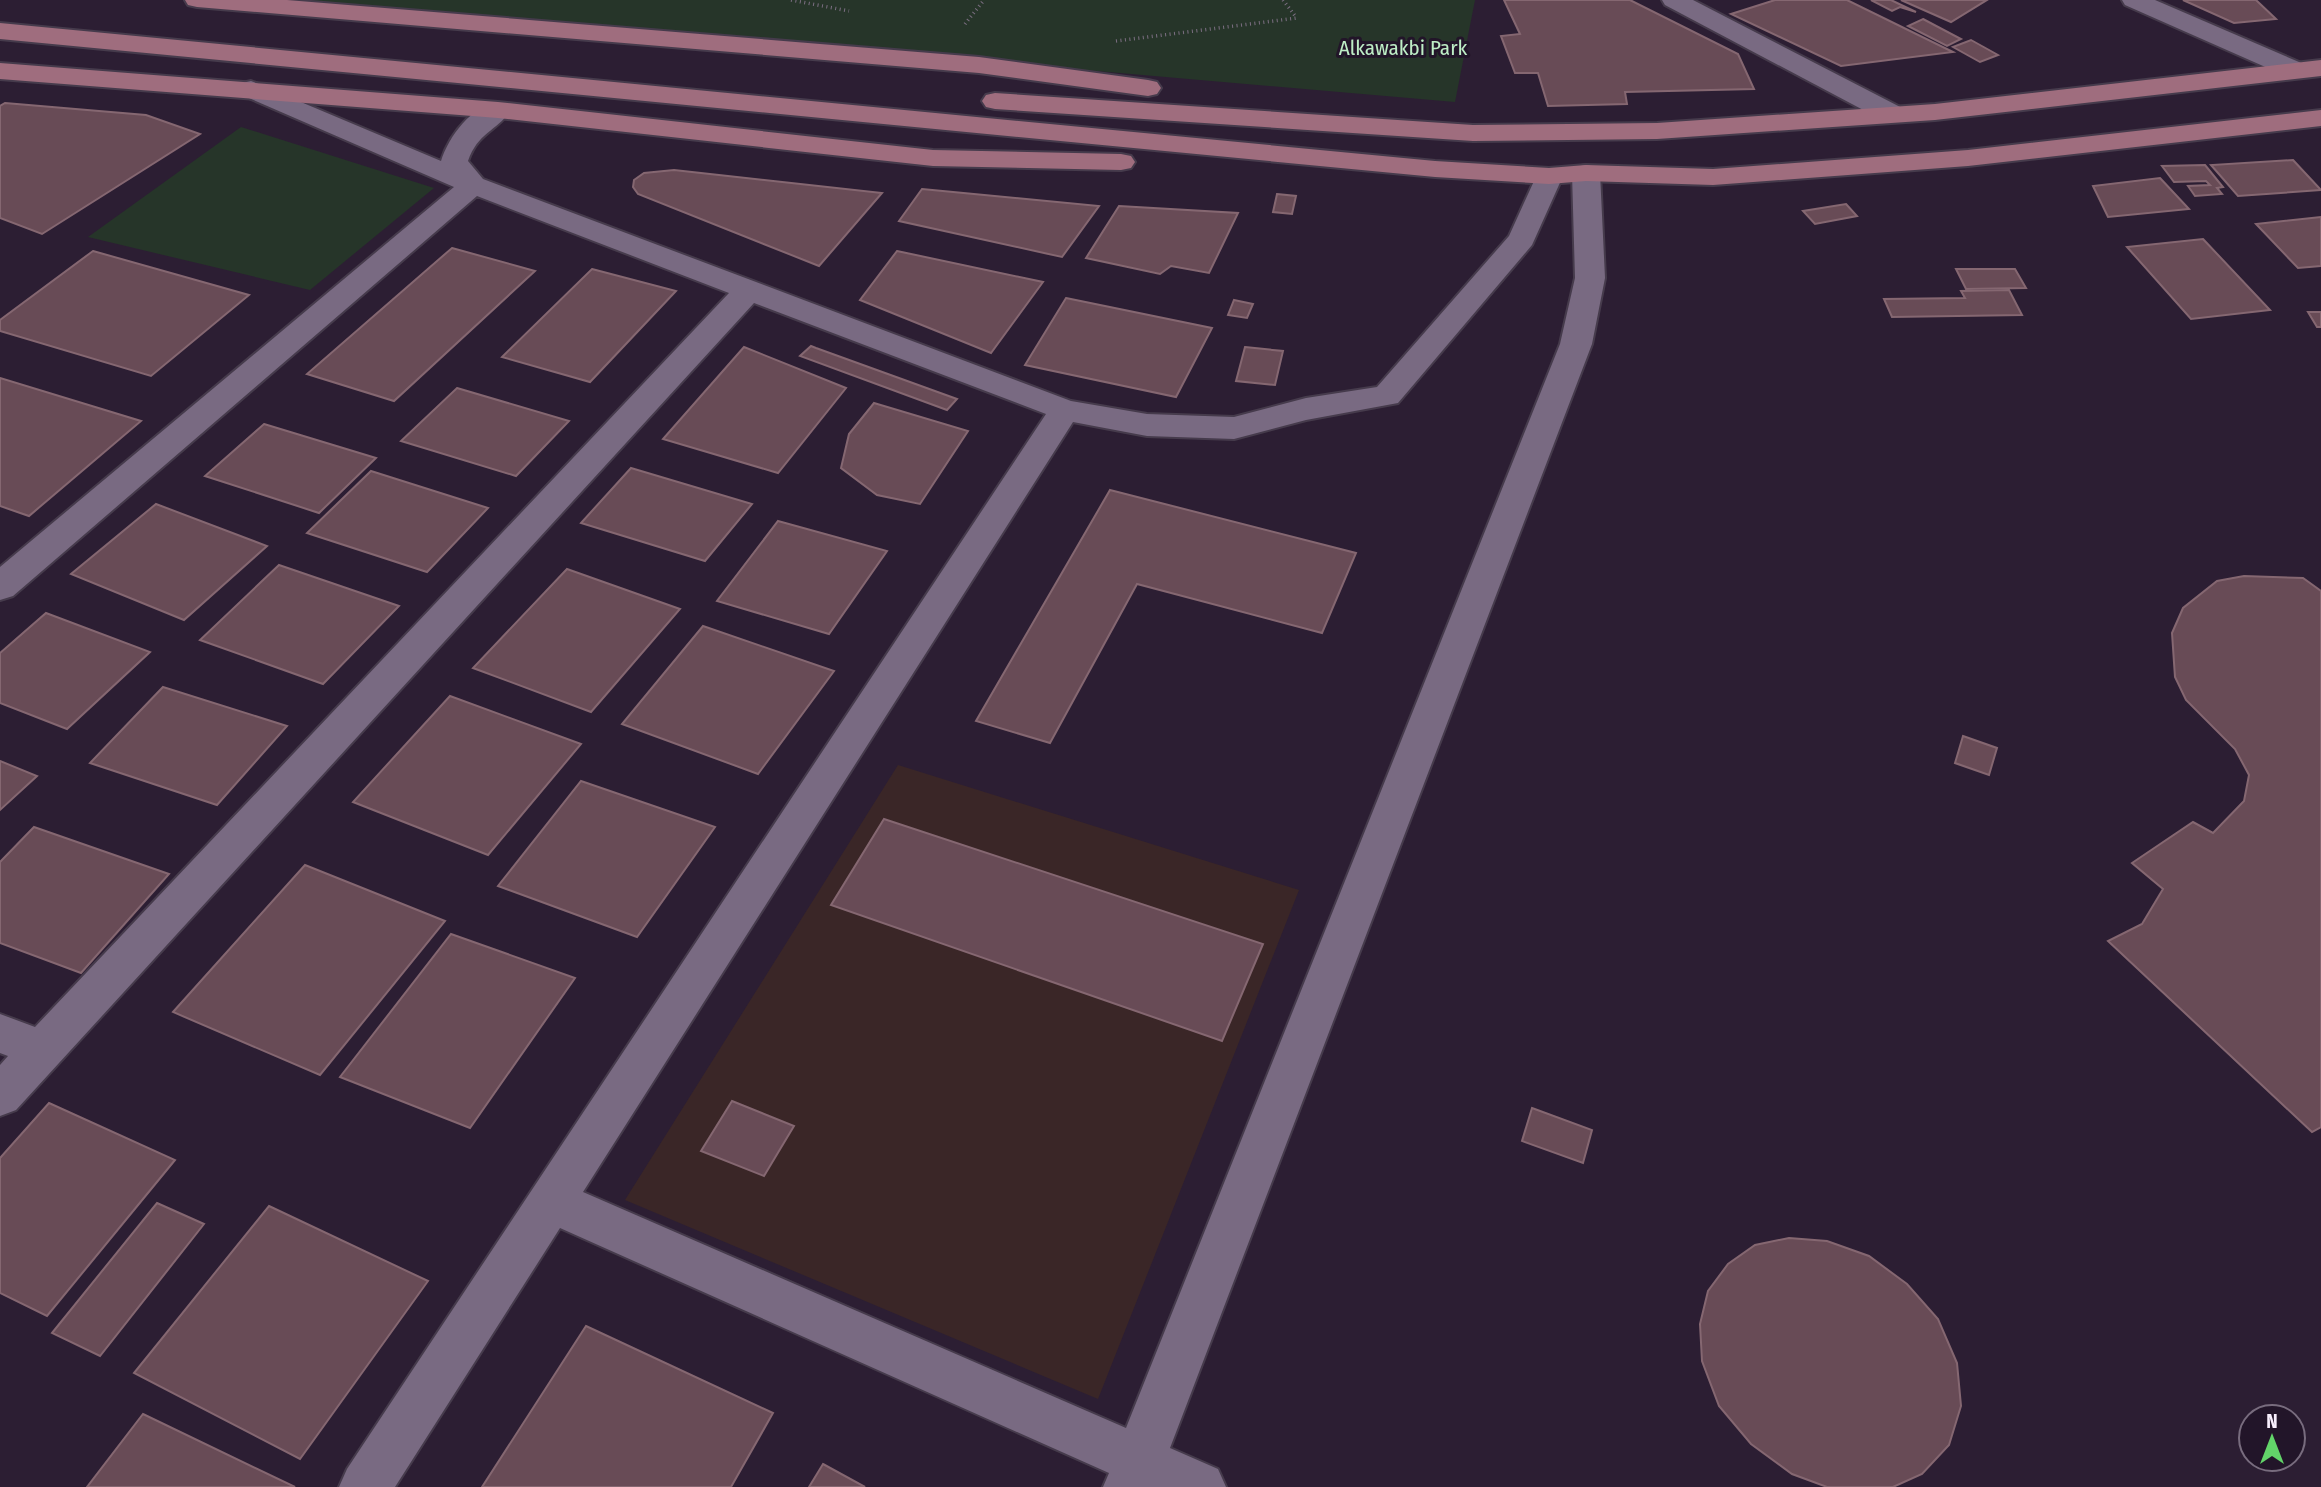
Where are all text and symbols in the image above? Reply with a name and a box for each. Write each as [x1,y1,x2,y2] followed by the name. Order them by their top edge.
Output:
[1339,35,1467,61] park label: Alkawakbi Park
[2237,1403,2307,1473] north arrow
[2266,1410,2278,1433] text: N

